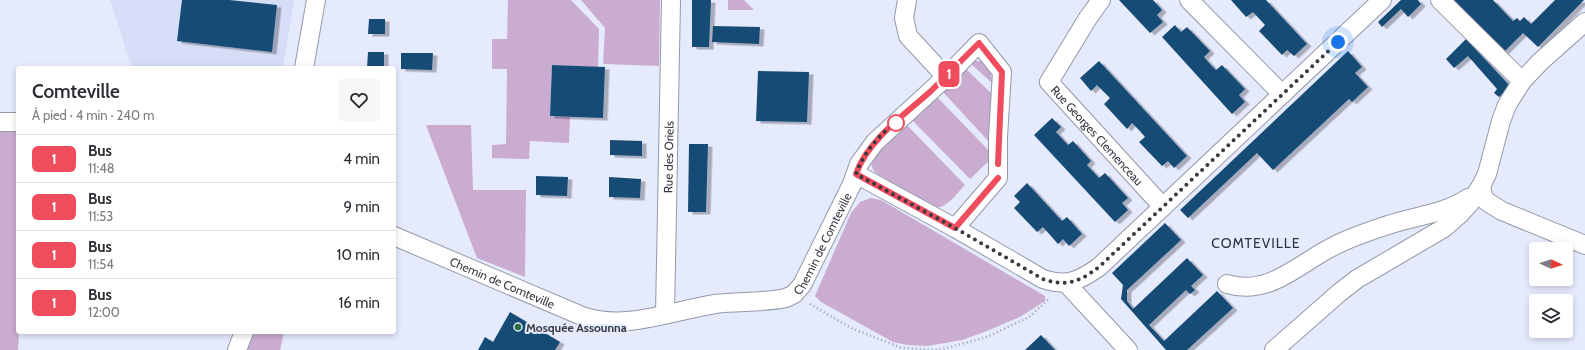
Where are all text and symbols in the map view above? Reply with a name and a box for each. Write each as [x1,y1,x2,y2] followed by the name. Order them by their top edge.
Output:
[1328,32,1348,52] your location
[936,61,962,87] line badge: 1
[946,65,952,83] text: 1
[338,79,380,121] button: heart
[32,80,120,103] text: Comteville
[1048,82,1147,188] street label: Rue Georges Clemenceau
[32,107,154,123] text: À pied · 4 min · 240 m
[887,114,905,132] unlabelled marker
[660,121,676,193] street label: Rue des Oriels
[88,142,112,160] text: Bus
[51,150,57,168] text: 1
[343,150,380,168] text: 4 min
[88,160,115,176] text: 11:48
[88,190,112,208] text: Bus
[790,190,854,298] street label: Chemin de Comteville
[51,198,57,216] text: 1
[343,198,380,216] text: 9 min
[88,208,113,224] text: 11:53
[1211,234,1301,252] district label: COMTEVILLE
[88,238,112,256] text: Bus
[1529,242,1573,286] north arrow
[1529,242,1573,338] map controls
[51,246,57,264] text: 1
[337,246,380,264] text: 10 min
[448,253,557,311] street label: Chemin de Comteville
[88,256,114,272] text: 11:54
[88,286,112,304] text: Bus
[51,294,57,312] text: 1
[338,294,380,312] text: 16 min
[1529,294,1573,338] button: layers
[88,304,120,320] text: 12:00
[526,320,627,335] place label: Mosquée Assounna
[513,322,523,332] marker: Mosquée Assounna

